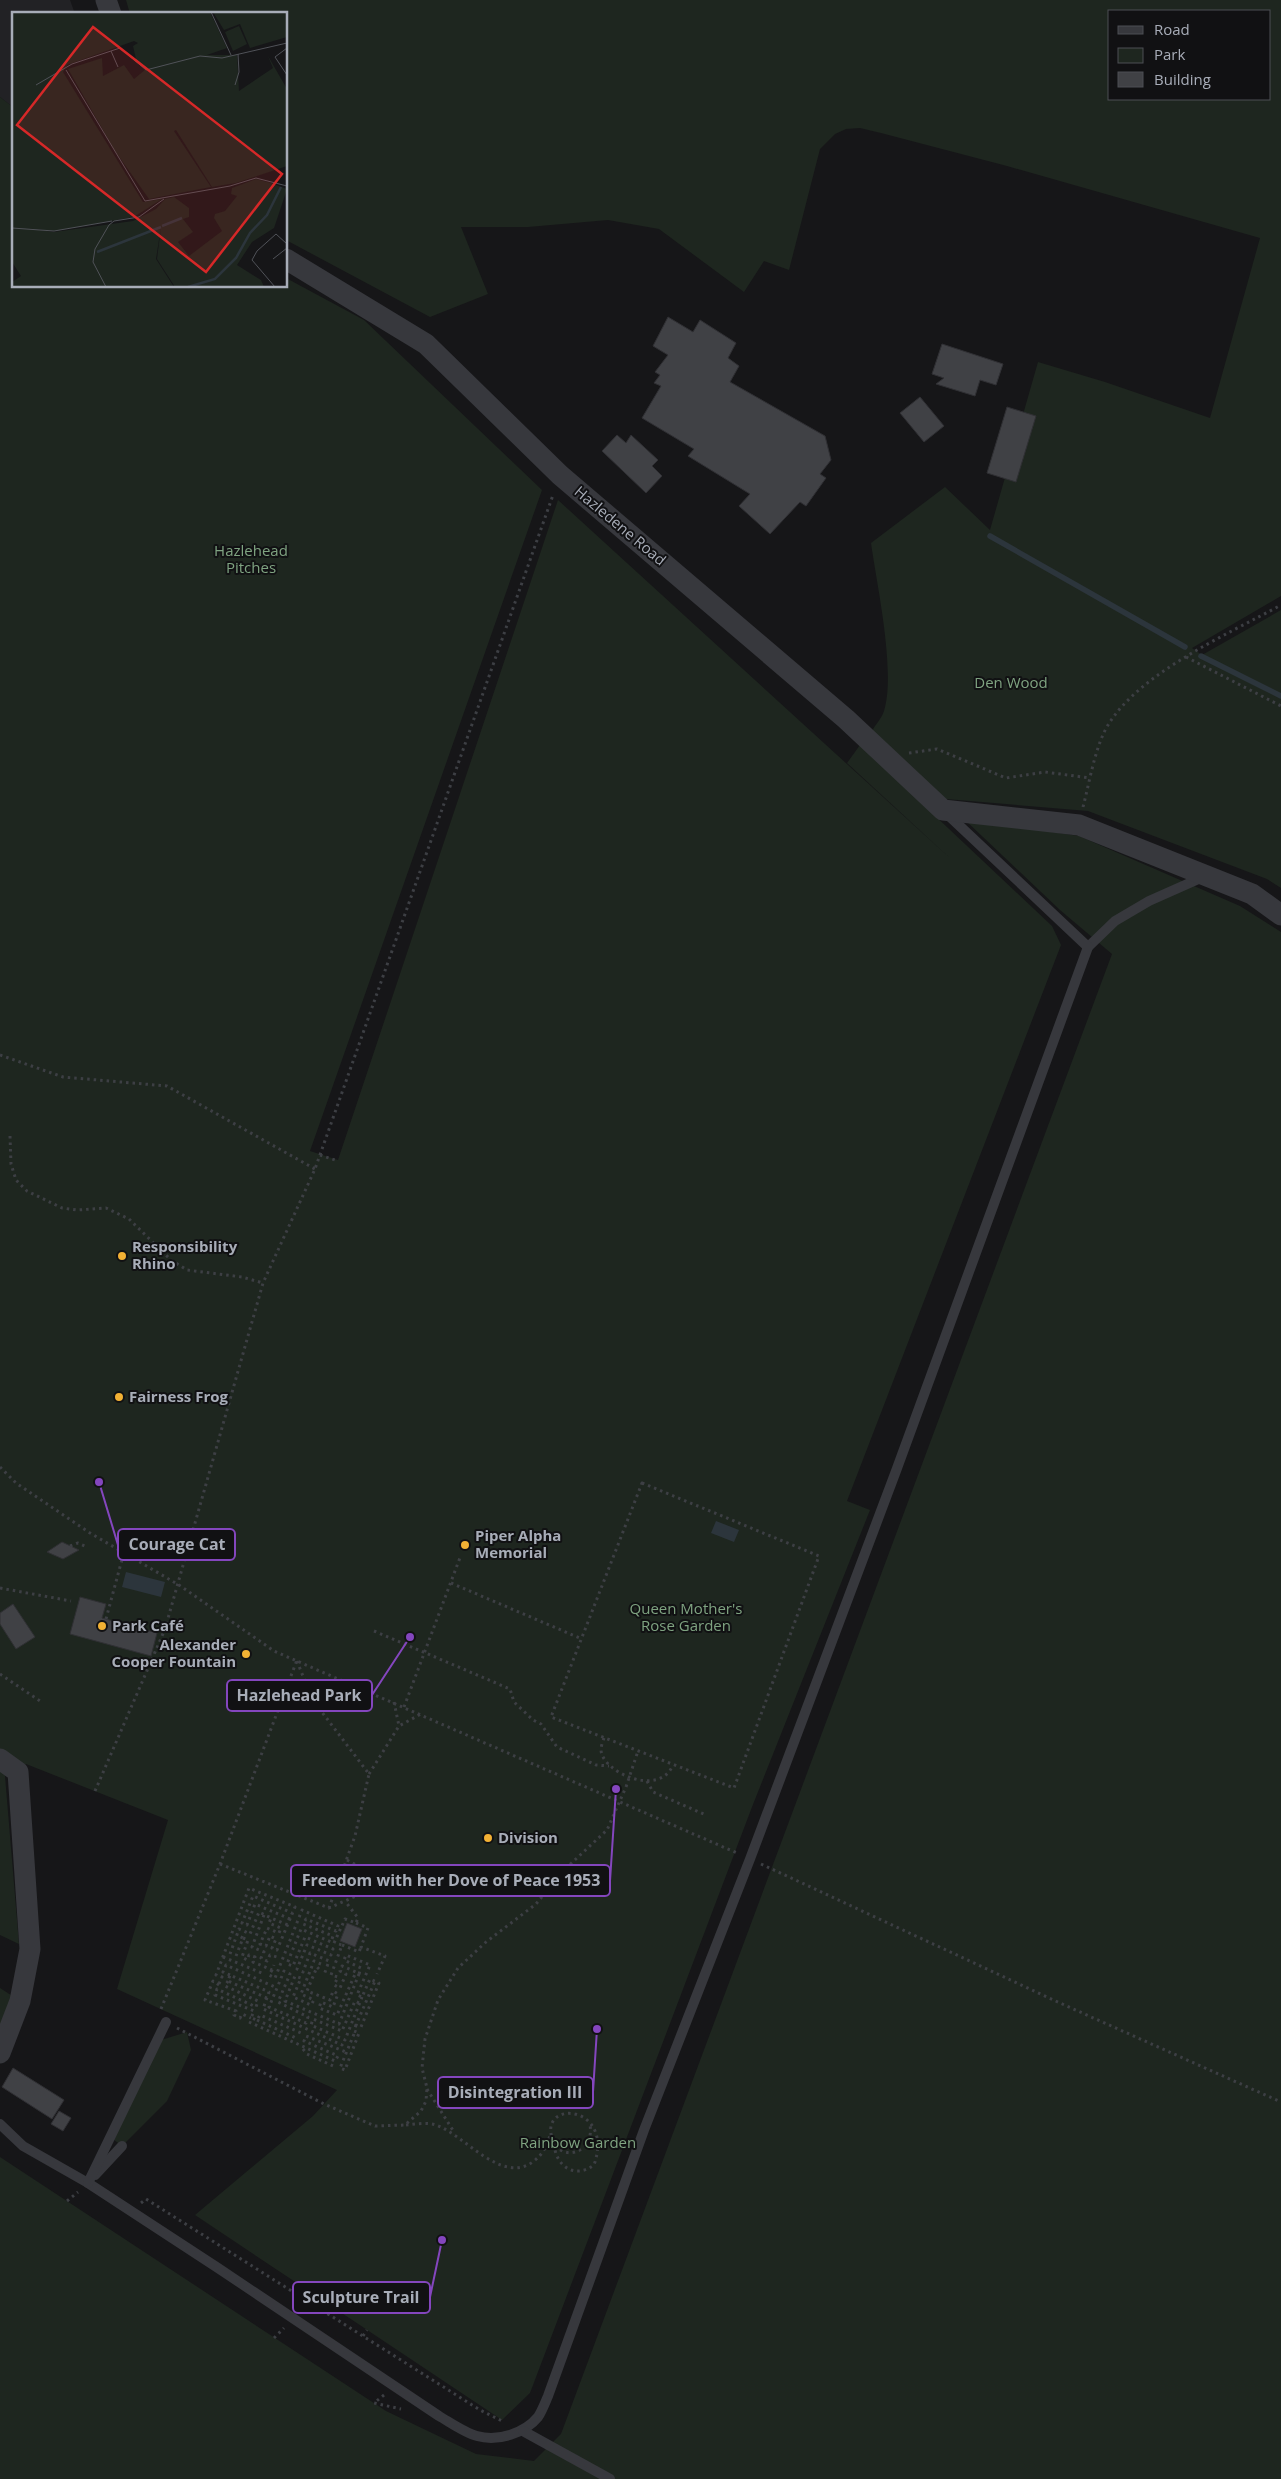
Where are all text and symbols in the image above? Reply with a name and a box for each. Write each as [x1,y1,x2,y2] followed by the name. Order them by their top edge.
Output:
[1108,10,1271,100] legend
[12,12,288,288] inset map
[1154,19,1190,39] text: Road
[1154,44,1185,64] text: Park
[1154,69,1211,89] text: Building
[571,481,671,569] street label: Hazledene Road
[214,540,288,577] park label: Hazlehead Pitches
[974,672,1048,692] park label: Den Wood
[132,1236,238,1273] place label: Responsibility Rhino
[116,1250,128,1262] marker: Responsibility Rhino
[129,1386,229,1406] place label: Fairness Frog
[113,1391,125,1403] marker: Fairness Frog
[475,1525,561,1562] place label: Piper Alpha Memorial
[118,1529,235,1560] callout: Courage Cat
[129,1533,226,1555] text: Courage Cat
[459,1539,471,1551] marker: Piper Alpha Memorial
[630,1598,742,1635] park label: Queen Mother's Rose Garden
[112,1615,184,1635] place label: Park Café
[96,1620,108,1632] marker: Park Café
[112,1634,236,1671] place label: Alexander Cooper Fountain
[240,1648,252,1660] marker: Alexander Cooper Fountain
[227,1680,372,1711] callout: Hazlehead Park
[237,1684,362,1706] text: Hazlehead Park
[498,1827,558,1847] place label: Division
[482,1832,494,1844] marker: Division
[291,1865,610,1896] callout: Freedom with her Dove of Peace 1953
[302,1869,600,1891] text: Freedom with her Dove of Peace 1953
[438,2077,593,2108] callout: Disintegration III
[448,2081,582,2103] text: Disintegration III
[520,2132,636,2152] park label: Rainbow Garden
[293,2282,430,2313] callout: Sculpture Trail
[303,2286,419,2308] text: Sculpture Trail

